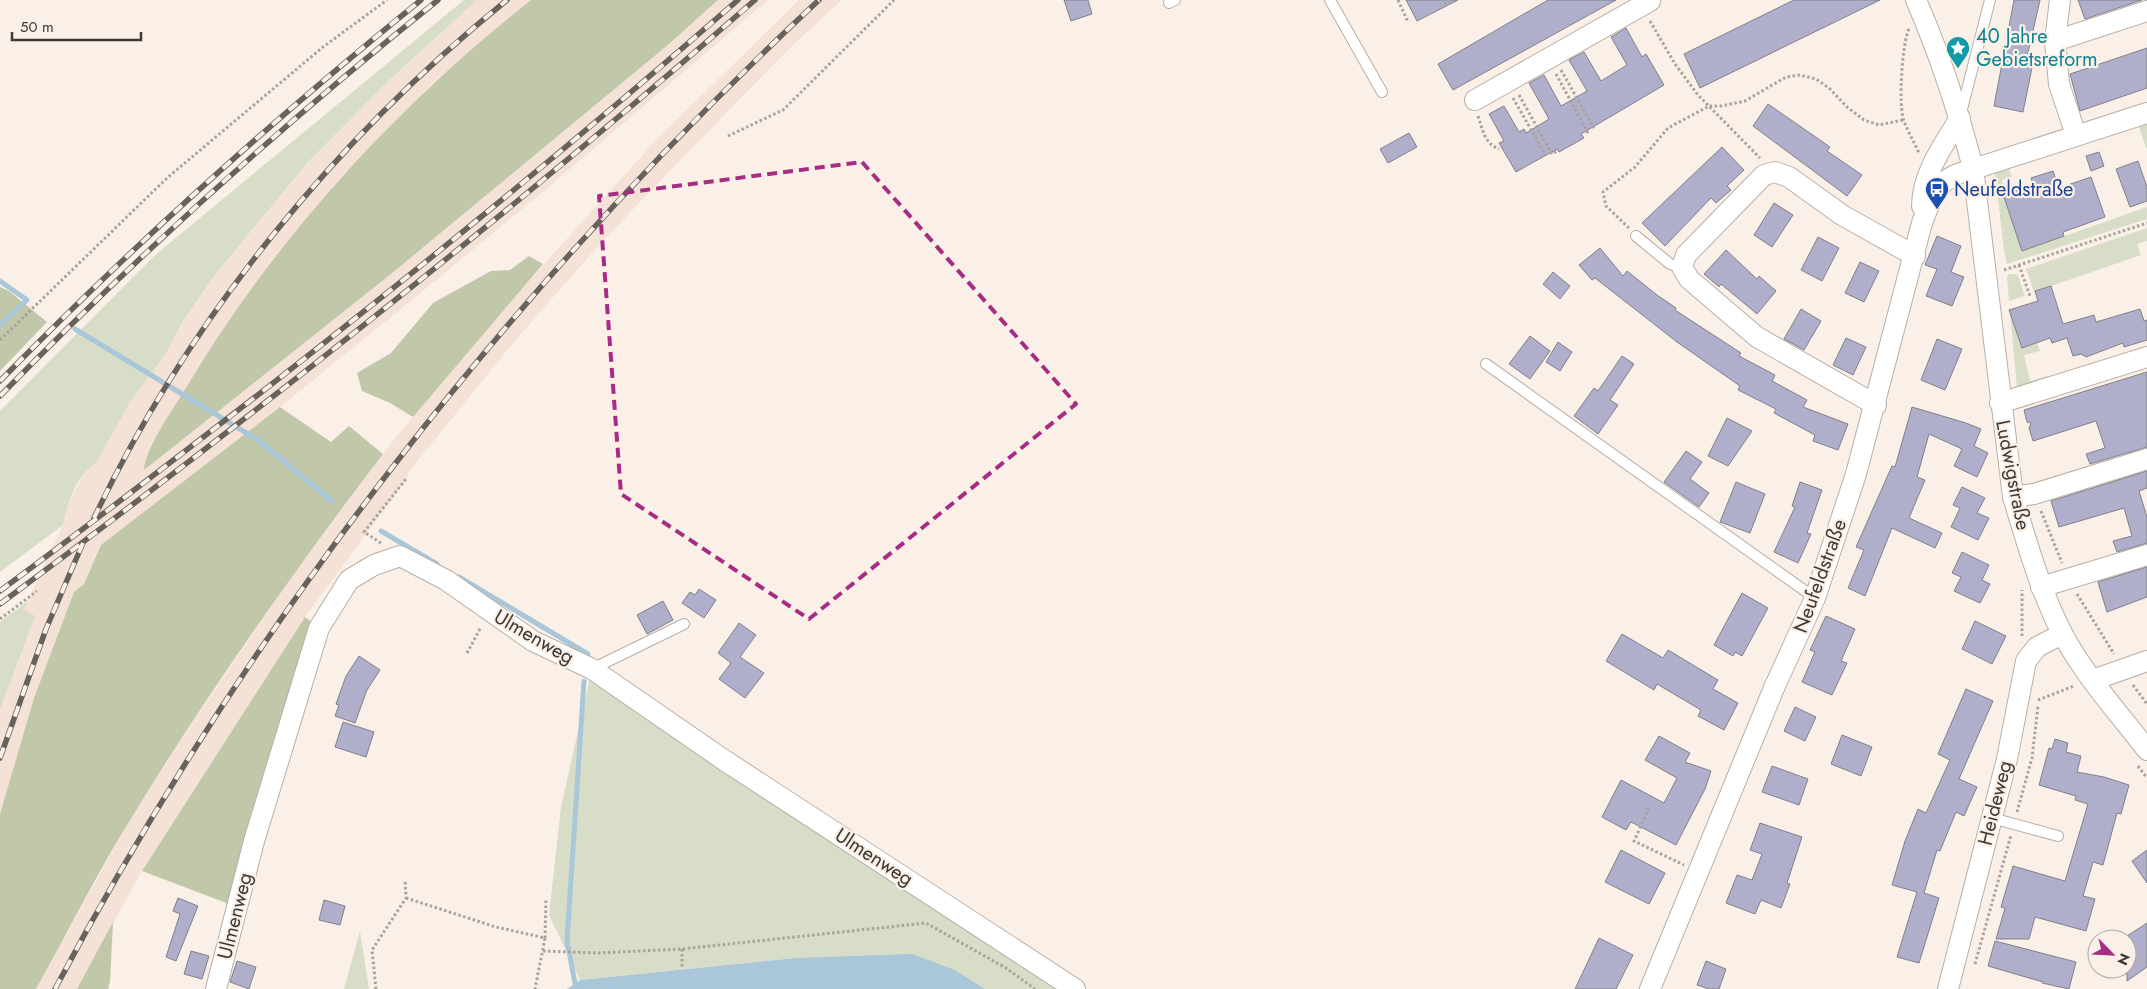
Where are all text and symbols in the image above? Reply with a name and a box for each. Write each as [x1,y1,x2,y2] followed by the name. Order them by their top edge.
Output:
[12,10,141,42] scale bar
[20,16,54,38] text: 50 m
[1976,22,2098,74] place label: 40 Jahre Gebietsreform
[1945,35,1971,69] place icon: 40 Jahre Gebietsreform
[1954,175,2073,204] place label: Neufeldstraße
[1924,176,1950,210] bus stop icon: Neufeldstraße
[1988,417,2038,533] street label: Ludwigstraße
[1786,515,1854,637] street label: Neufeldstraße
[488,602,580,672] street label: Ulmenweg
[1971,758,2019,848] street label: Heideweg
[829,821,919,893] street label: Ulmenweg
[210,870,260,962] street label: Ulmenweg
[2087,929,2137,979] north arrow
[2112,950,2135,968] text: N

